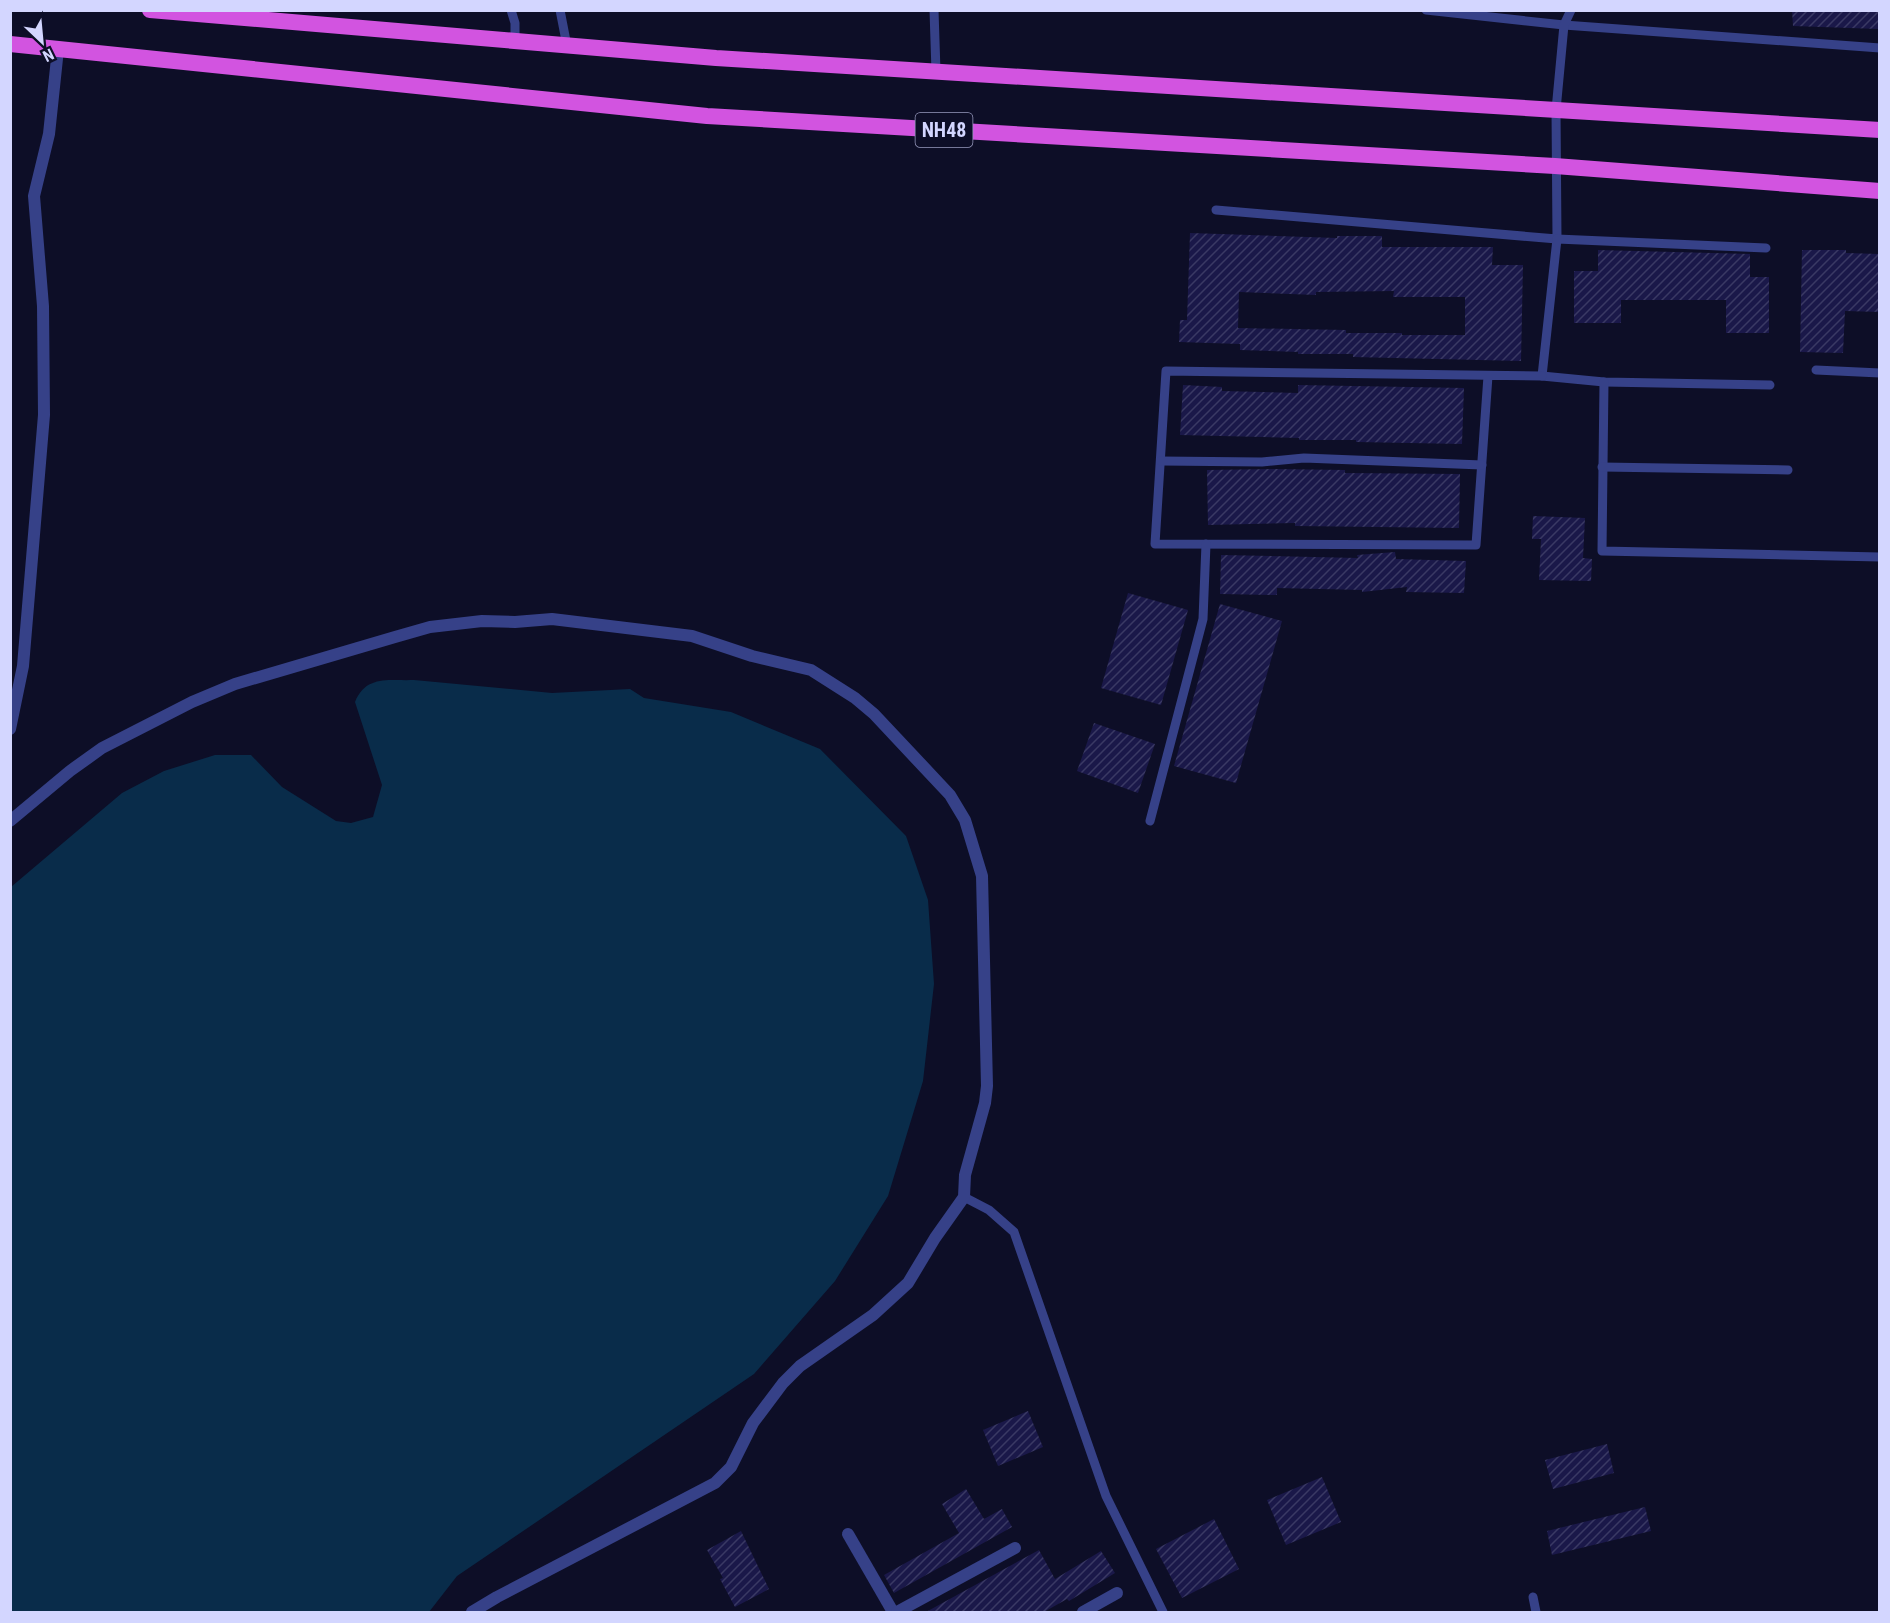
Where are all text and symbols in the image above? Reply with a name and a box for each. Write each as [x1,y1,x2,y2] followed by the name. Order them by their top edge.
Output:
[12,12,72,72] north arrow
[40,44,57,66] text: N
[916,113,972,147] road number: NH48

